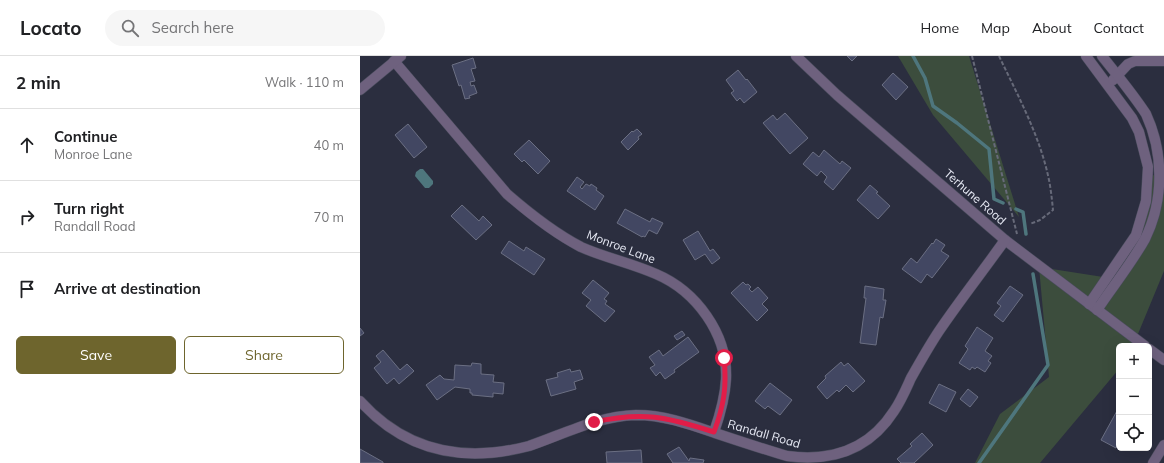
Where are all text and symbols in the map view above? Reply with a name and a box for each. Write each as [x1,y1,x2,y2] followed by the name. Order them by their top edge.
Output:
[105,10,385,46] search box
[20,16,81,40] text: Locato
[119,17,141,39] icon: search
[151,18,234,37] text: Search here
[920,19,959,37] text: Home
[981,19,1010,37] text: Map
[1032,19,1072,37] text: About
[1094,19,1144,37] text: Contact
[16,72,61,93] text: 2 min
[265,74,344,90] text: Walk · 110 m
[54,127,117,146] text: Continue
[16,134,38,156] icon: ahead
[314,137,344,153] text: 40 m
[54,146,132,162] text: Monroe Lane
[941,166,1009,228] street label: Terhune Road
[54,199,124,218] text: Turn right
[16,206,38,228] icon: right
[314,209,344,225] text: 70 m
[54,218,135,234] text: Randall Road
[585,227,658,266] street label: Monroe Lane
[16,278,38,300] icon: arrive
[54,279,201,298] text: Arrive at destination
[16,336,176,374] button: Save
[184,336,344,374] button: Share
[1116,343,1152,451] map controls
[1116,343,1152,379] button: +
[715,349,733,367] route start
[1116,379,1152,415] button: −
[585,413,603,431] route end
[1116,415,1152,451] button: locate
[726,416,802,451] street label: Randall Road

